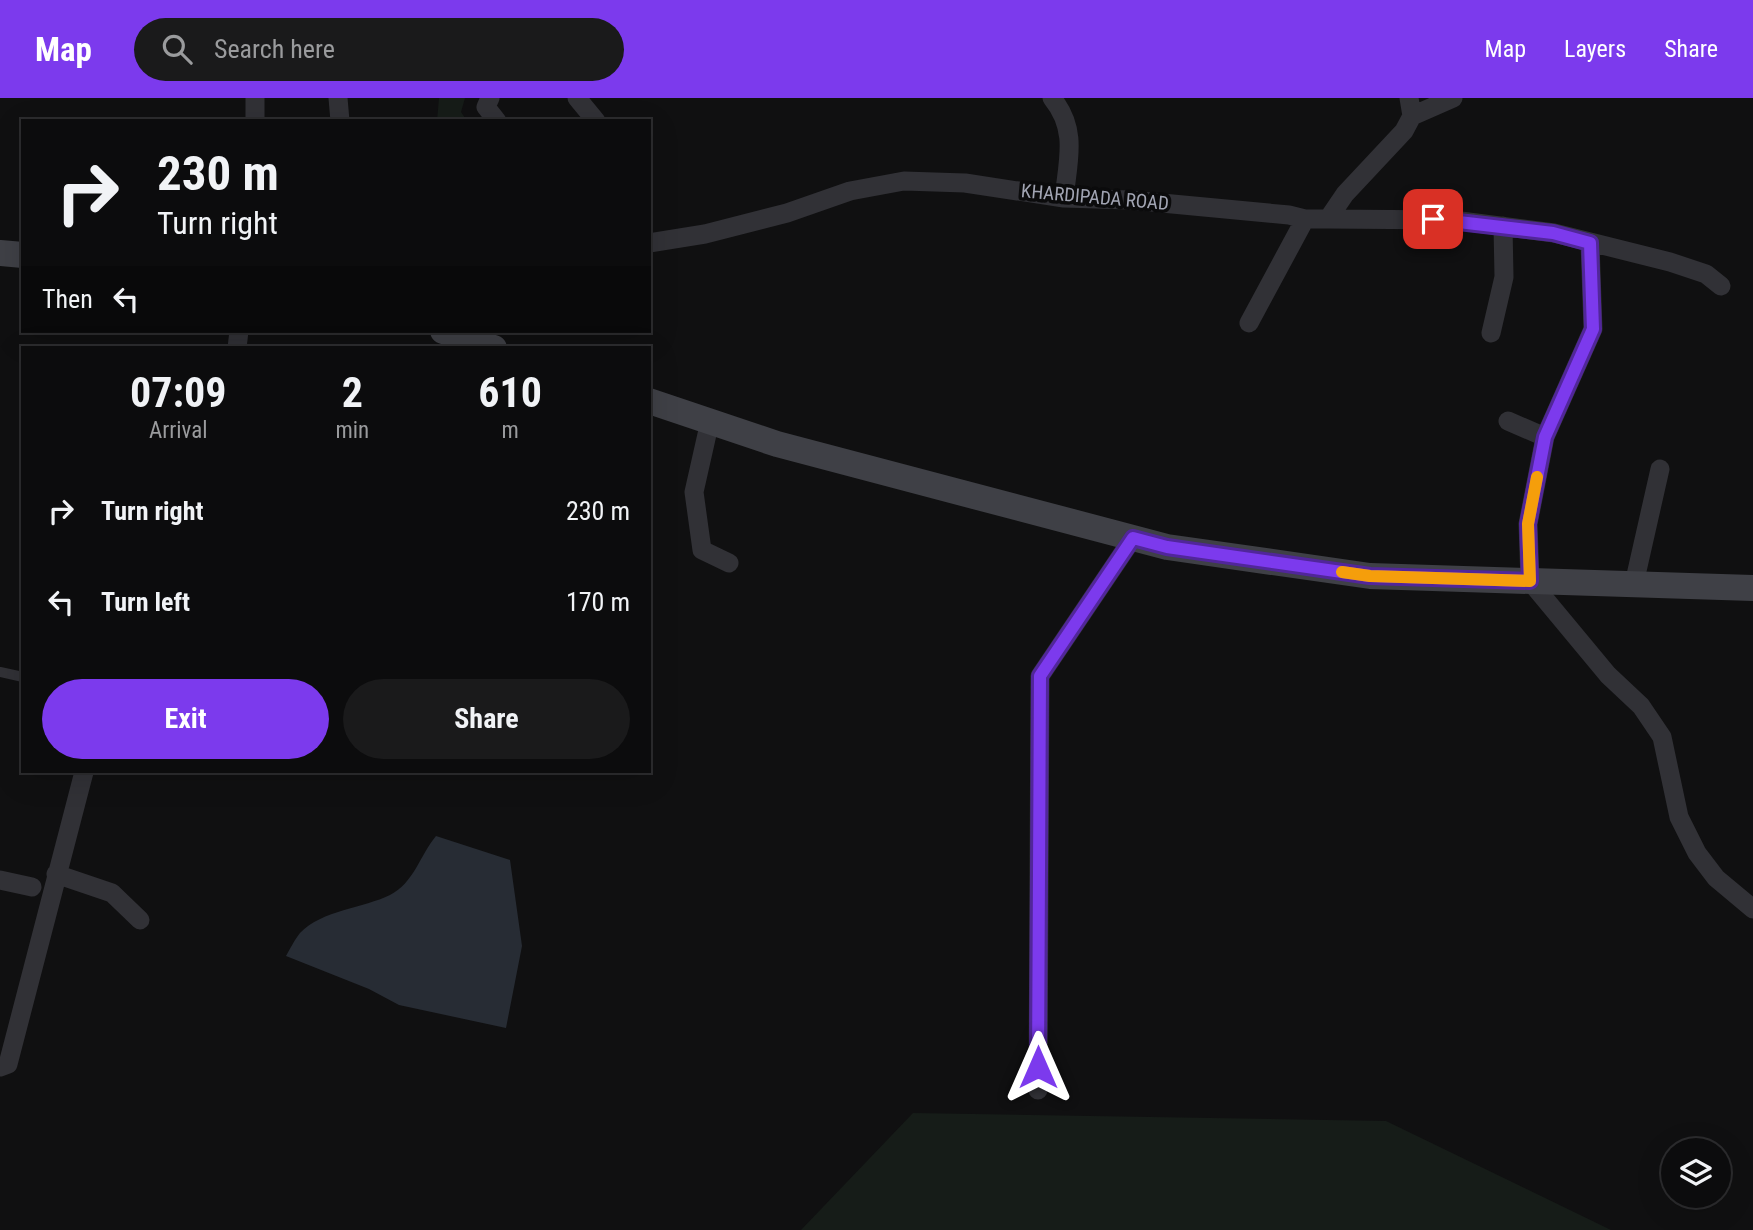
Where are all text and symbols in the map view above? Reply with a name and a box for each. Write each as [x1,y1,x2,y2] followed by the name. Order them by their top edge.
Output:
[134,18,624,81] search box
[35,30,92,69] text: Map
[158,30,196,68] icon: search
[214,34,335,64] text: Search here
[1485,35,1526,63] text: Map
[1564,35,1626,63] text: Layers
[1664,35,1718,63] text: Share
[157,145,279,202] text: 230 m
[42,147,133,238] icon: right
[1020,179,1170,215] street label: KHARDIPADA ROAD
[1403,189,1463,249] pin
[1414,200,1452,238] icon: arrive
[157,204,278,242] text: Turn right
[107,280,145,318] icon: left
[42,284,93,314] text: Then
[130,368,226,417] text: 07:09
[342,368,363,417] text: 2
[478,368,542,417] text: 610
[149,417,207,444] text: Arrival
[335,417,369,444] text: min
[501,417,519,444] text: m
[42,492,80,530] icon: right
[101,496,203,526] text: Turn right
[566,496,630,526] text: 230 m
[42,583,80,621] icon: left
[101,587,190,617] text: Turn left
[566,587,630,617] text: 170 m
[42,679,329,759] button: Exit
[343,679,630,759] button: Share
[1001,1030,1075,1104] position arrow
[1661,1138,1731,1208] map controls
[1661,1138,1731,1208] button: layers

